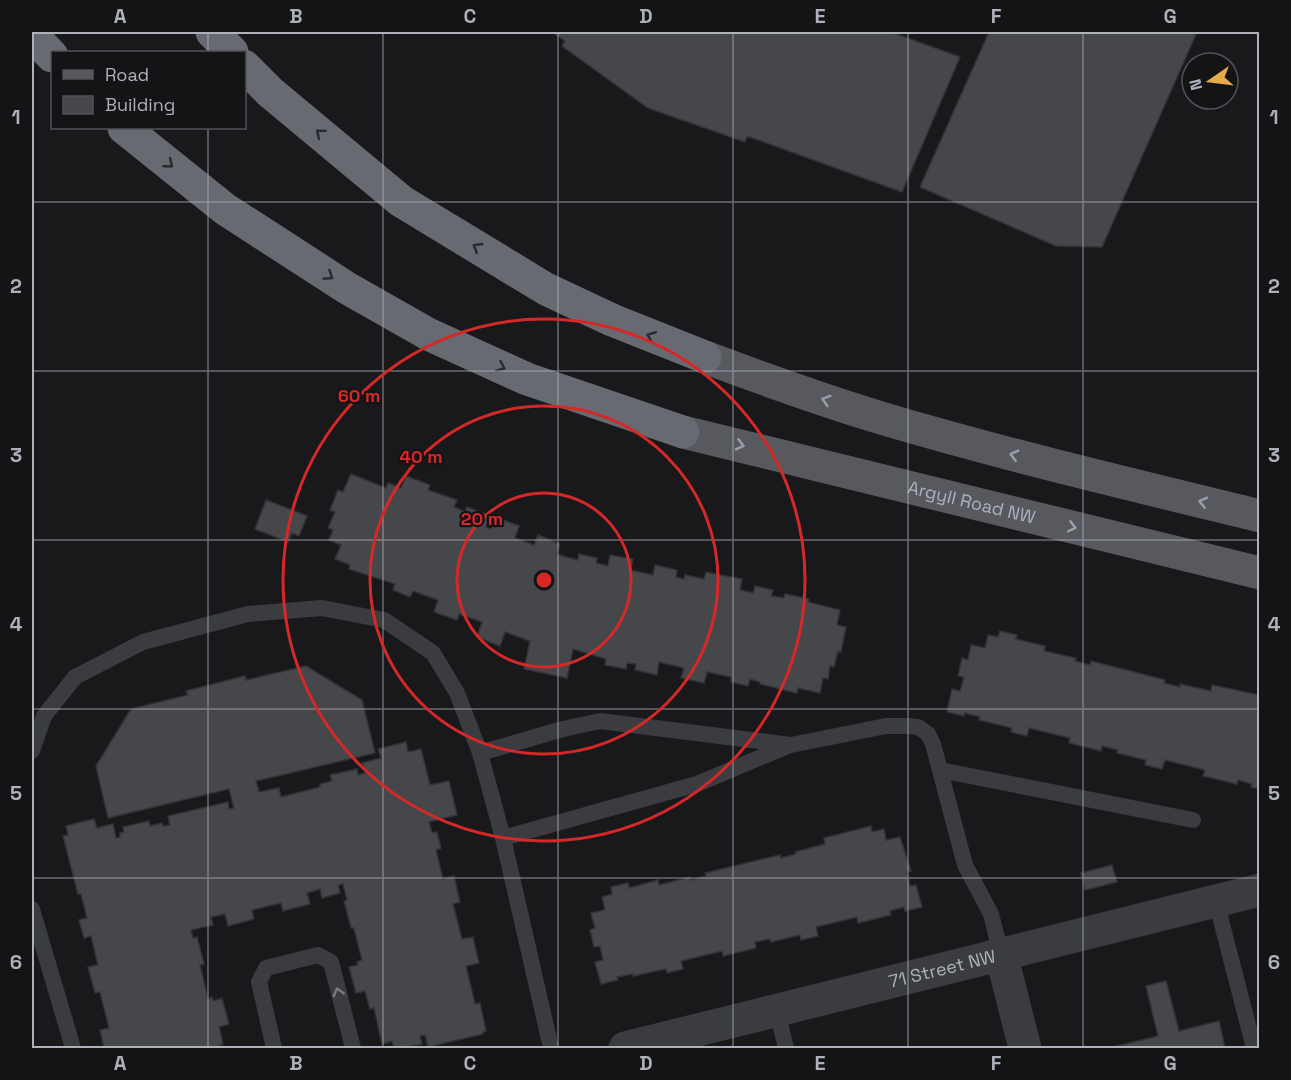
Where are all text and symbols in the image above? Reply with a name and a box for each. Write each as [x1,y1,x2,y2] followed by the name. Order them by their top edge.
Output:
[114,3,127,29] text: A
[289,3,303,29] text: B
[464,3,477,29] text: C
[639,3,653,29] text: D
[814,3,826,29] text: E
[991,3,1002,29] text: F
[1163,3,1177,29] text: G
[51,51,246,129] legend
[1180,51,1240,111] north arrow
[105,63,149,86] text: Road
[1184,77,1207,92] text: N
[105,93,175,116] text: Building
[11,104,21,130] text: 1
[1269,104,1279,130] text: 1
[316,130,327,141] one-way arrow
[163,157,174,168] one-way arrow
[473,243,483,255] one-way arrow
[322,269,333,280] one-way arrow
[10,273,22,299] text: 2
[1268,273,1280,299] text: 2
[646,330,657,343] one-way arrow
[495,359,506,371] one-way arrow
[338,384,380,407] text: 60 m
[821,395,832,408] one-way arrow
[735,438,745,451] one-way arrow
[10,442,22,468] text: 3
[1268,442,1280,468] text: 3
[399,445,443,468] text: 40 m
[1009,449,1019,462] one-way arrow
[906,475,1038,529] street label: Argyll Road NW
[1198,497,1208,510] one-way arrow
[461,507,503,530] text: 20 m
[1067,519,1077,532] one-way arrow
[534,570,554,590] centre of rings
[10,611,23,637] text: 4
[1268,611,1281,637] text: 4
[10,780,22,806] text: 5
[1268,780,1280,806] text: 5
[886,944,998,993] street label: 71 Street NW
[10,949,22,975] text: 6
[1268,949,1280,975] text: 6
[333,987,346,997] one-way arrow
[114,1050,127,1076] text: A
[289,1050,303,1076] text: B
[464,1050,477,1076] text: C
[639,1050,653,1076] text: D
[814,1050,826,1076] text: E
[991,1050,1002,1076] text: F
[1163,1050,1177,1076] text: G

